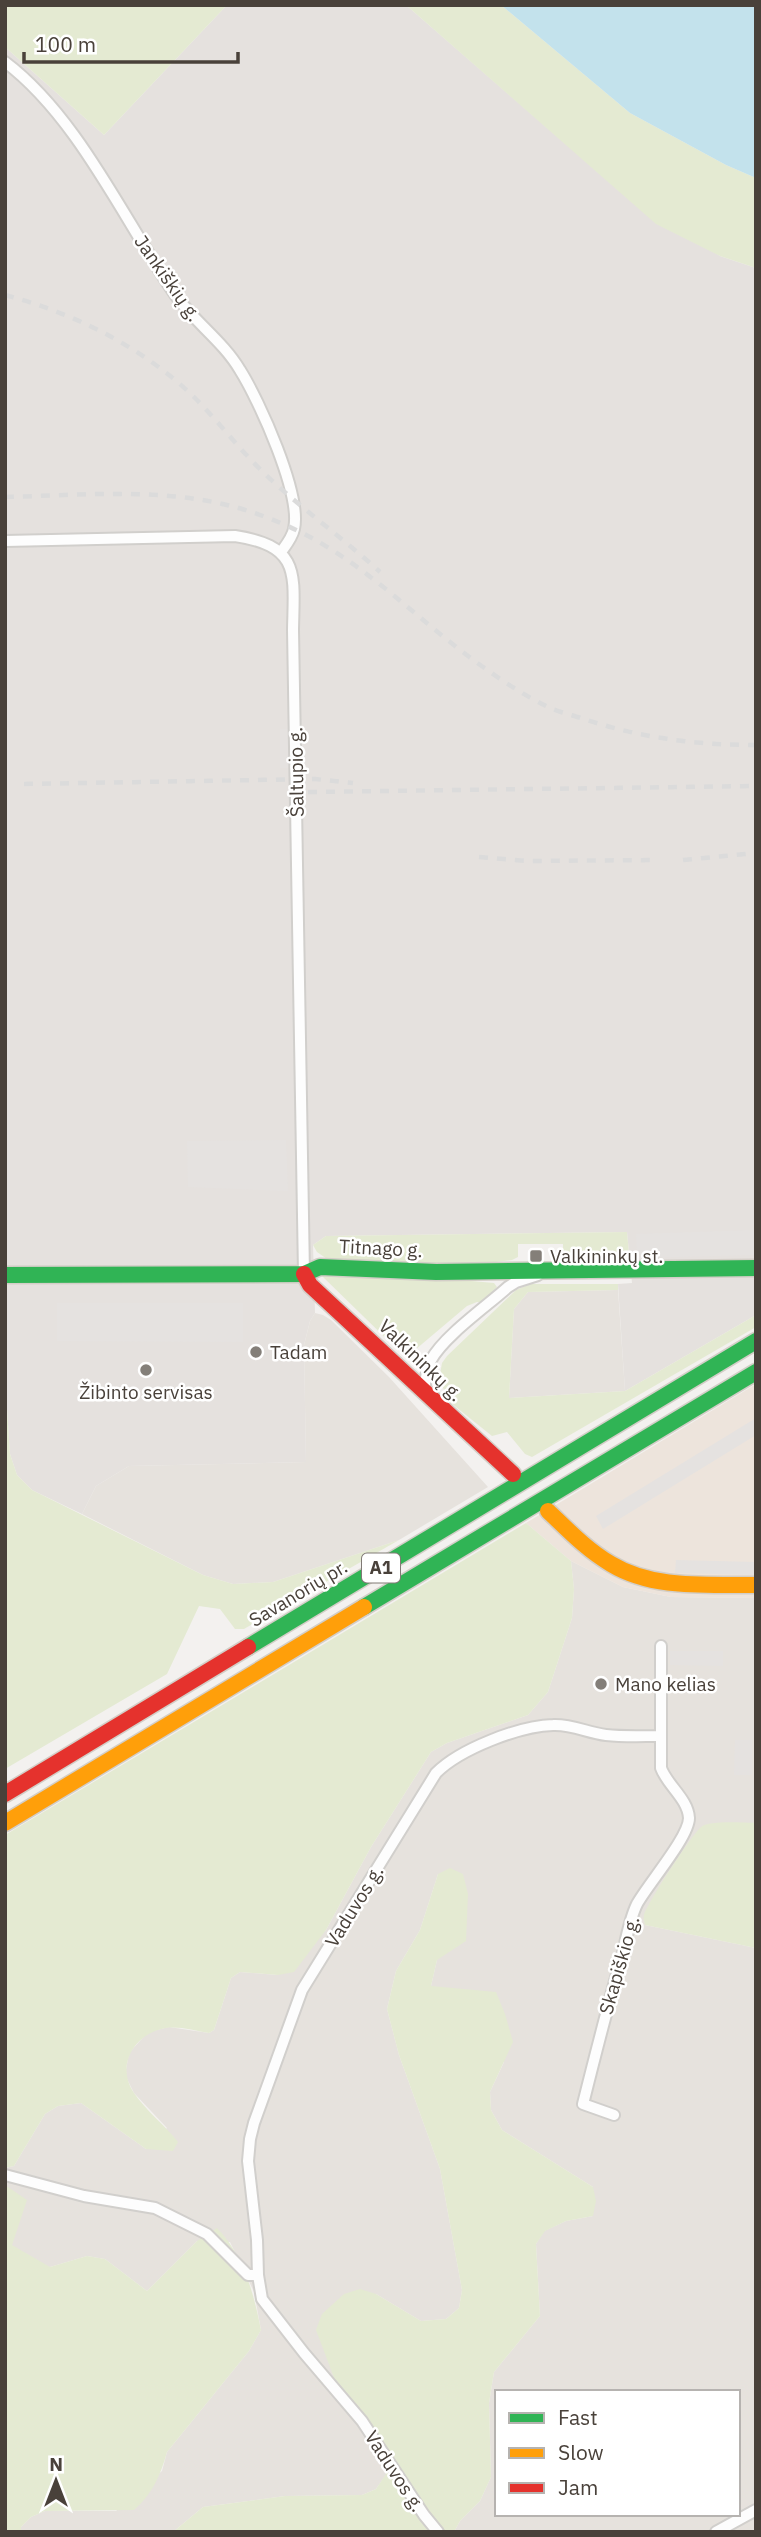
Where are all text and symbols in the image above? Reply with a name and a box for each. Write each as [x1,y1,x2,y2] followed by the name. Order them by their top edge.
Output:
[24,21,238,65] scale bar
[35,30,96,58] text: 100 m
[129,230,207,326] street label: Jankiškių g.
[283,727,309,817] street label: Šaltupio g.
[339,1234,423,1262] street label: Titnago g.
[550,1244,663,1268] place label: Valkininkų st.
[528,1248,544,1264] marker: Valkininkų st.
[374,1314,468,1406] street label: Valkininkų g.
[270,1340,327,1364] place label: Tadam
[248,1344,264,1360] marker: Tadam
[138,1362,154,1378] marker: Žibinto servisas
[79,1380,213,1404] place label: Žibinto servisas
[244,1554,352,1632] street label: Savanorių pr.
[362,1554,400,1582] road number: A1
[615,1672,716,1696] place label: Mano kelias
[593,1676,609,1692] marker: Mano kelias
[319,1861,389,1951] street label: Vaduvos g.
[593,1913,645,2017] street label: Skapiškio g.
[495,2390,740,2516] legend
[558,2403,598,2431] text: Fast
[360,2426,430,2516] street label: Vaduvos g.
[558,2438,604,2466] text: Slow
[21,2446,91,2516] north arrow
[49,2452,63,2476] text: N
[558,2473,598,2501] text: Jam

